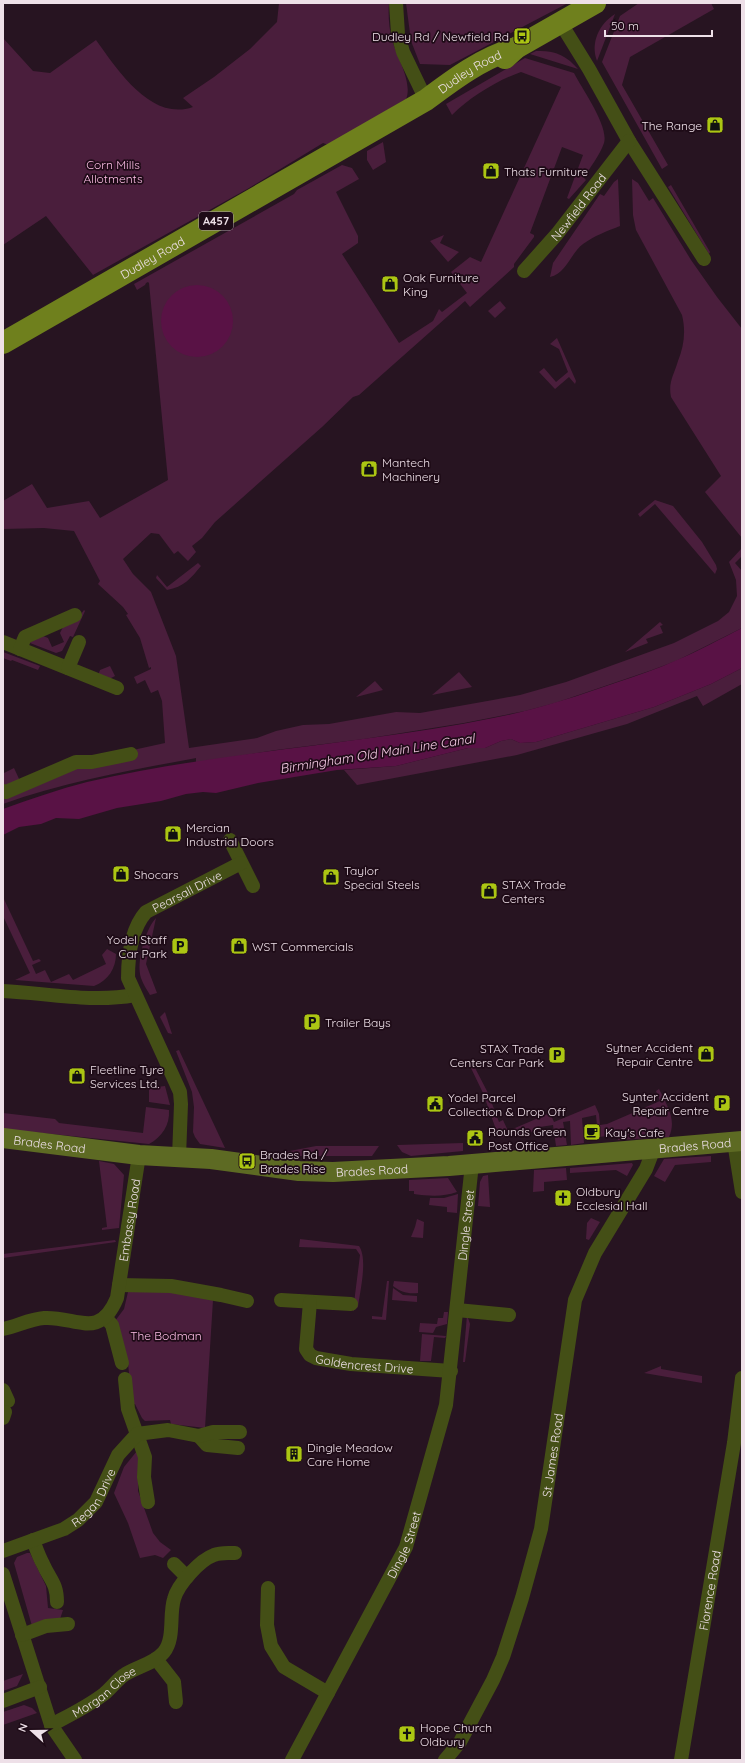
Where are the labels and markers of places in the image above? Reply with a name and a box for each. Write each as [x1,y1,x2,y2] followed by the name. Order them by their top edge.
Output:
[512,26,532,46] bus stop icon: Dudley Rd / Newfield Rd
[372,29,509,44] place label: Dudley Rd / Newfield Rd
[705,115,725,135] shop icon: The Range
[642,118,702,133] place label: The Range
[481,161,501,181] shop icon: Thats Furniture
[504,164,588,179] place label: Thats Furniture
[403,270,479,299] place label: Oak Furniture King
[380,274,400,294] shop icon: Oak Furniture King
[382,455,440,484] place label: Mantech Machinery
[359,459,379,479] shop icon: Mantech Machinery
[186,820,274,849] place label: Mercian Industrial Doors
[163,824,183,844] shop icon: Mercian Industrial Doors
[344,863,420,892] place label: Taylor Special Steels
[111,864,131,884] shop icon: Shocars
[134,867,179,882] place label: Shocars
[321,867,341,887] shop icon: Taylor Special Steels
[502,877,566,906] place label: STAX Trade Centers
[479,881,499,901] shop icon: STAX Trade Centers
[107,932,167,961] place label: Yodel Staff Car Park
[170,936,190,956] parking icon: Yodel Staff Car Park
[229,936,249,956] shop icon: WST Commercials
[252,939,354,954] place label: WST Commercials
[302,1012,322,1032] parking icon: Trailer Bays
[325,1015,391,1030] place label: Trailer Bays
[606,1040,693,1069] place label: Sytner Accident Repair Centre
[450,1041,544,1070] place label: STAX Trade Centers Car Park
[696,1044,716,1064] shop icon: Sytner Accident Repair Centre
[547,1045,567,1065] parking icon: STAX Trade Centers Car Park
[90,1062,164,1091] place label: Fleetline Tyre Services Ltd.
[67,1066,87,1086] shop icon: Fleetline Tyre Services Ltd.
[622,1089,709,1118] place label: Synter Accident Repair Centre
[448,1090,566,1119] place label: Yodel Parcel Collection & Drop Off
[712,1093,732,1113] parking icon: Synter Accident Repair Centre
[425,1094,445,1114] public building icon: Yodel Parcel Collection & Drop Off
[582,1122,602,1142] cafe icon: Kay's Cafe
[488,1124,566,1153] place label: Rounds Green Post Office
[605,1125,664,1140] place label: Kay's Cafe
[465,1128,485,1148] public building icon: Rounds Green Post Office
[260,1147,328,1176] place label: Brades Rd / Brades Rise
[237,1151,257,1171] bus stop icon: Brades Rd / Brades Rise
[576,1184,648,1213] place label: Oldbury Ecclesial Hall
[553,1188,573,1208] church icon: Oldbury Ecclesial Hall
[307,1440,393,1469] place label: Dingle Meadow Care Home
[284,1444,304,1464] building icon: Dingle Meadow Care Home
[420,1720,492,1749] place label: Hope Church Oldbury
[397,1724,417,1744] church icon: Hope Church Oldbury

